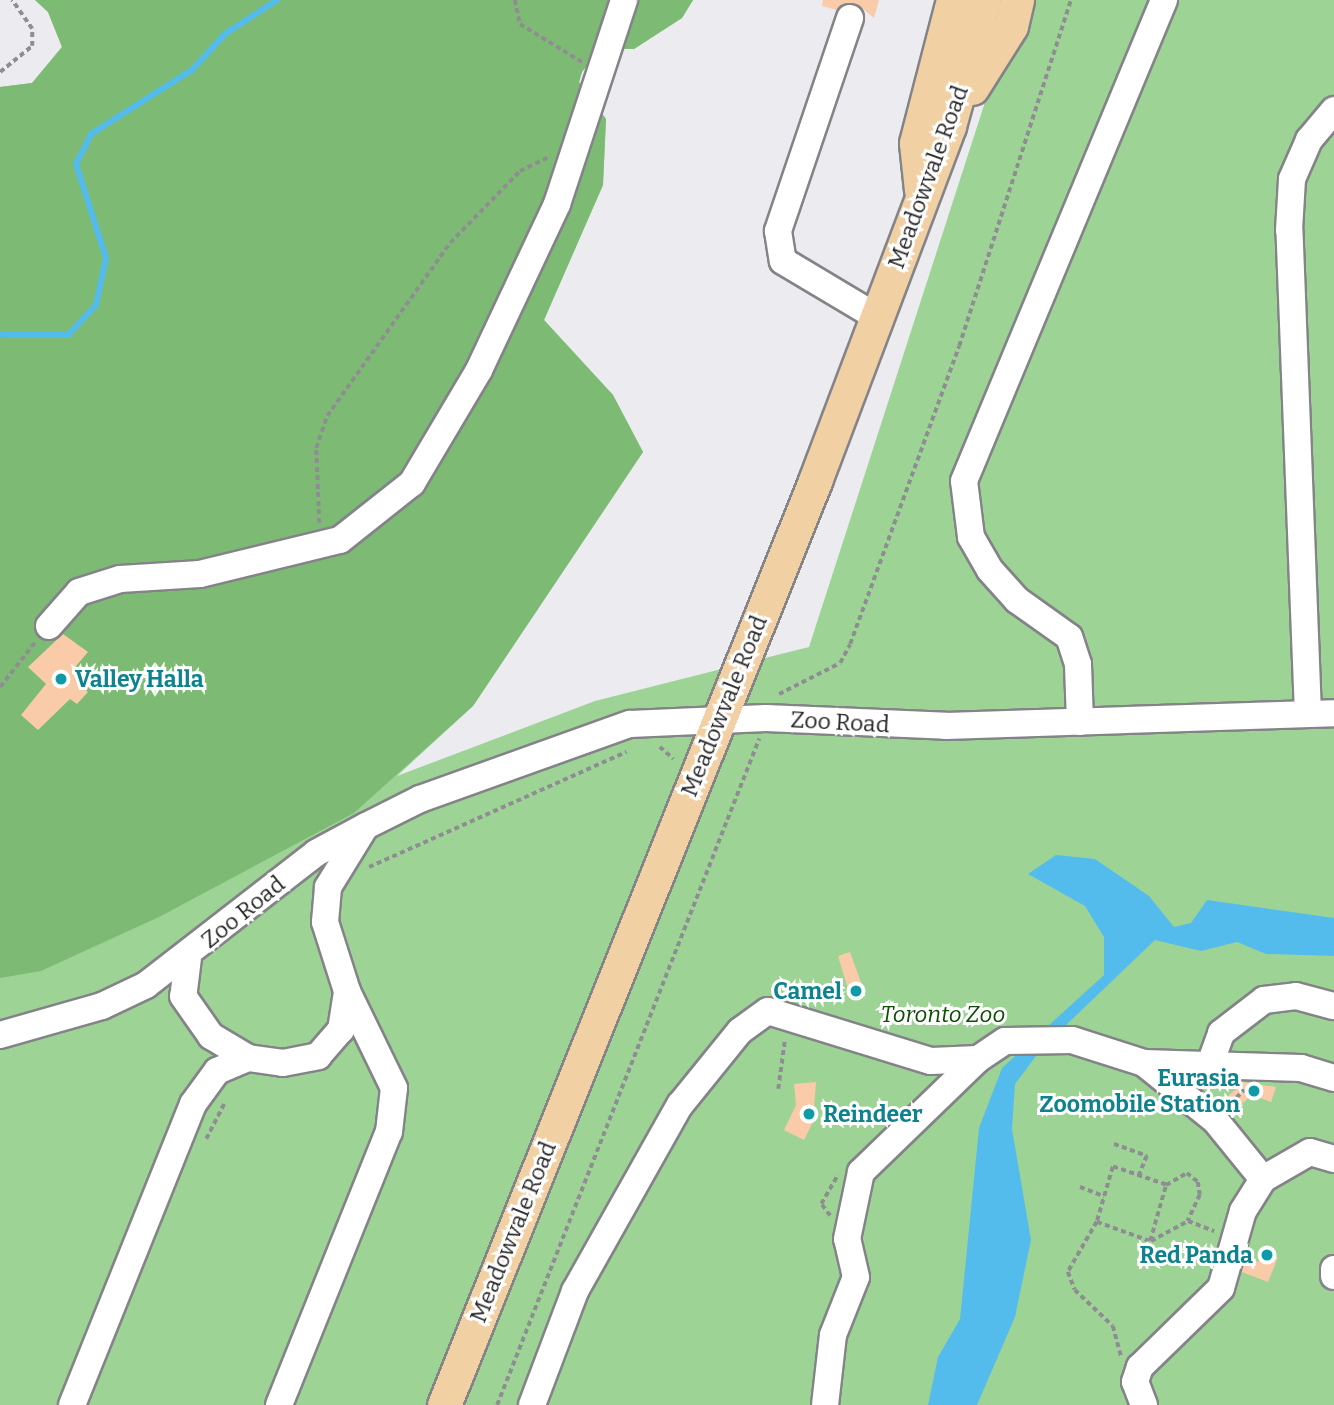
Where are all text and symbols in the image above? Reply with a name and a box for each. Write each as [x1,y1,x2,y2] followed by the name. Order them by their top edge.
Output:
[882,82,974,272] street label: Meadowvale Road
[675,612,773,800] street label: Meadowvale Road
[75,665,204,693] place label: Valley Halla
[53,671,69,687] marker: Valley Halla
[790,706,890,738] street label: Zoo Road
[196,870,290,954] street label: Zoo Road
[773,977,842,1005] place label: Camel
[848,983,864,999] marker: Camel
[881,1000,1005,1028] park label: Toronto Zoo
[1039,1064,1240,1118] place label: Eurasia Zoomobile Station
[1246,1083,1262,1099] marker: Eurasia Zoomobile Station
[823,1100,923,1128] place label: Reindeer
[801,1106,817,1122] marker: Reindeer
[464,1138,562,1326] street label: Meadowvale Road
[1139,1241,1253,1269] place label: Red Panda
[1259,1247,1275,1263] marker: Red Panda

